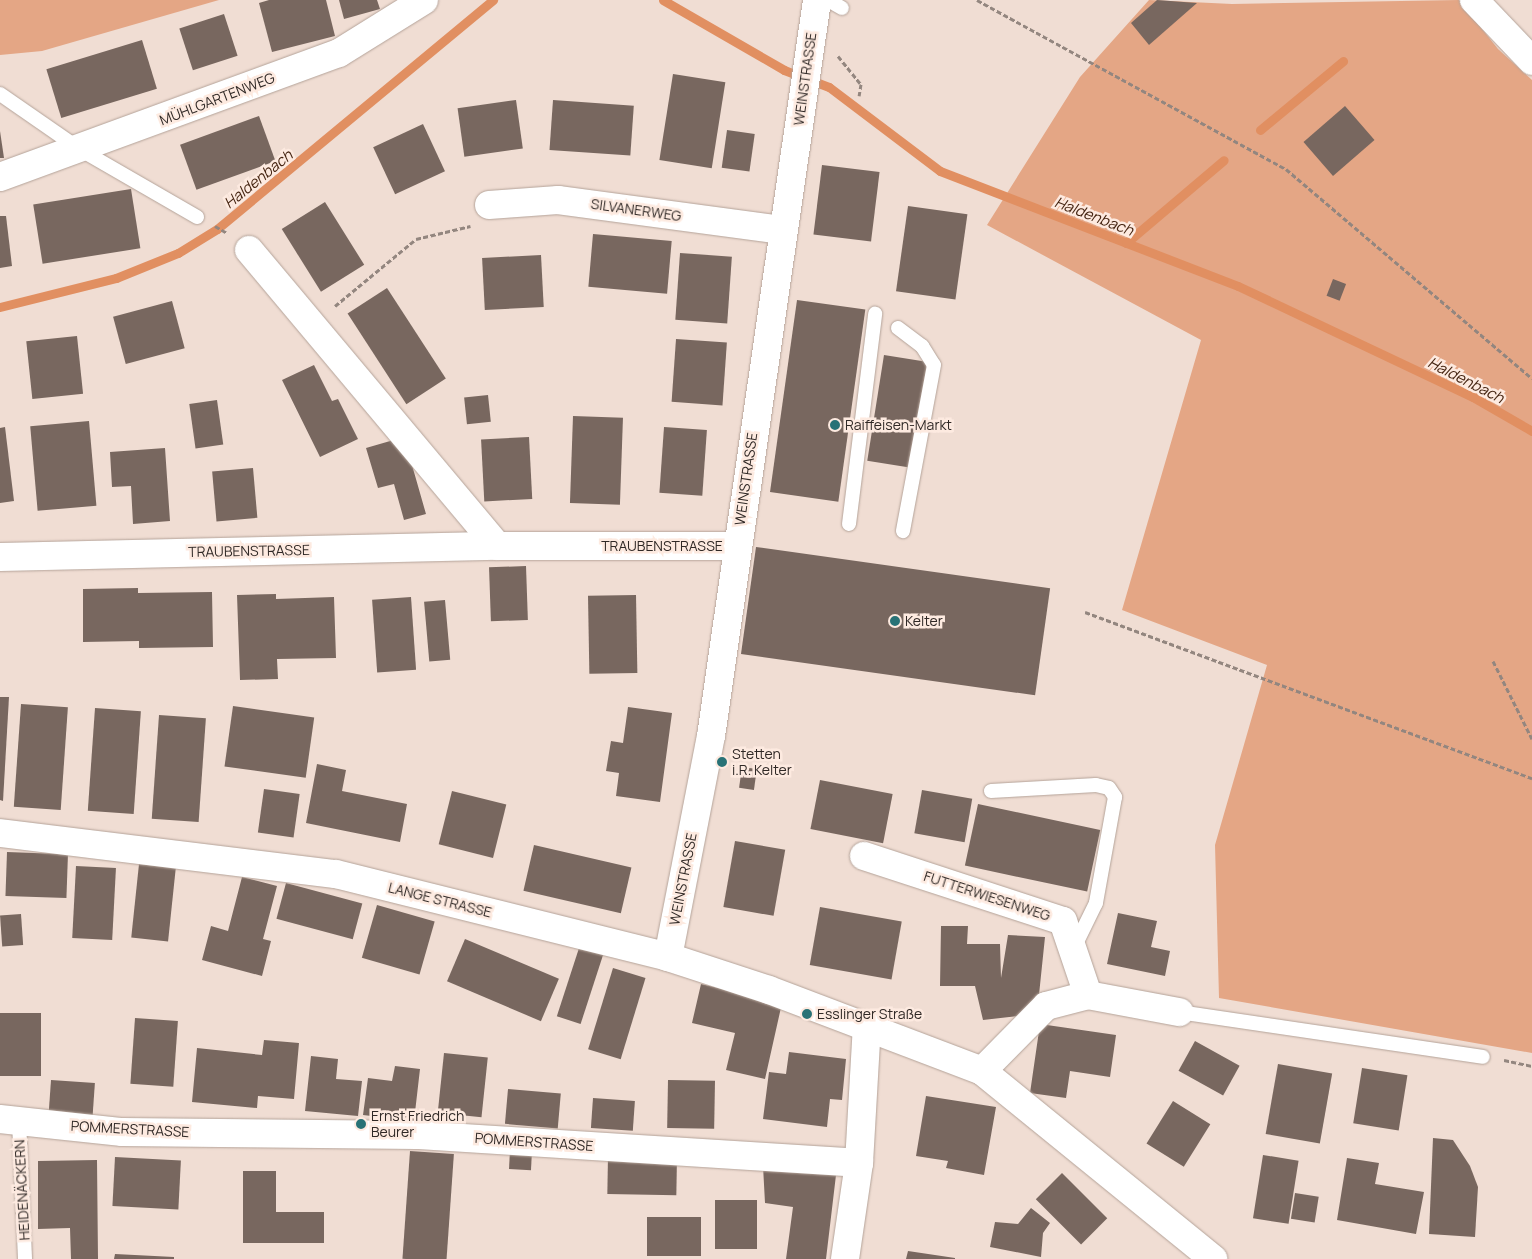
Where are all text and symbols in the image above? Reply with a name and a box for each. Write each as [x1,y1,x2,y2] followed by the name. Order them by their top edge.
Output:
[790,31,820,127] street label: WEINSTRASSE
[157,69,277,129] street label: MÜHLGARTENWEG
[220,146,296,212] water label: Haldenbach
[1052,193,1136,239] water label: Haldenbach
[590,195,682,225] street label: SILVANERWEG
[1425,353,1507,407] water label: Haldenbach
[845,417,952,433] place label: Raiffeisen-Markt
[829,419,841,431] marker: Raiffeisen-Markt
[731,431,761,527] street label: WEINSTRASSE
[601,538,723,554] street label: TRAUBENSTRASSE
[188,542,310,560] street label: TRAUBENSTRASSE
[905,613,943,629] place label: Kelter
[889,615,901,627] marker: Kelter
[732,746,792,779] place label: Stetten i.R. Kelter
[716,756,728,768] marker: Stetten i.R. Kelter
[666,831,700,927] street label: WEINSTRASSE
[922,868,1052,924] street label: FUTTERWIESENWEG
[386,879,494,921] street label: LANGE STRASSE
[817,1006,922,1022] place label: Esslinger Straße
[801,1008,813,1020] marker: Esslinger Straße
[371,1108,464,1140] place label: Ernst Friedrich Beurer
[70,1118,190,1140] street label: POMMERSTRASSE
[355,1118,367,1130] marker: Ernst Friedrich Beurer
[474,1129,594,1155] street label: POMMERSTRASSE
[11,1139,33,1241] street label: HEIDENÄCKERN

